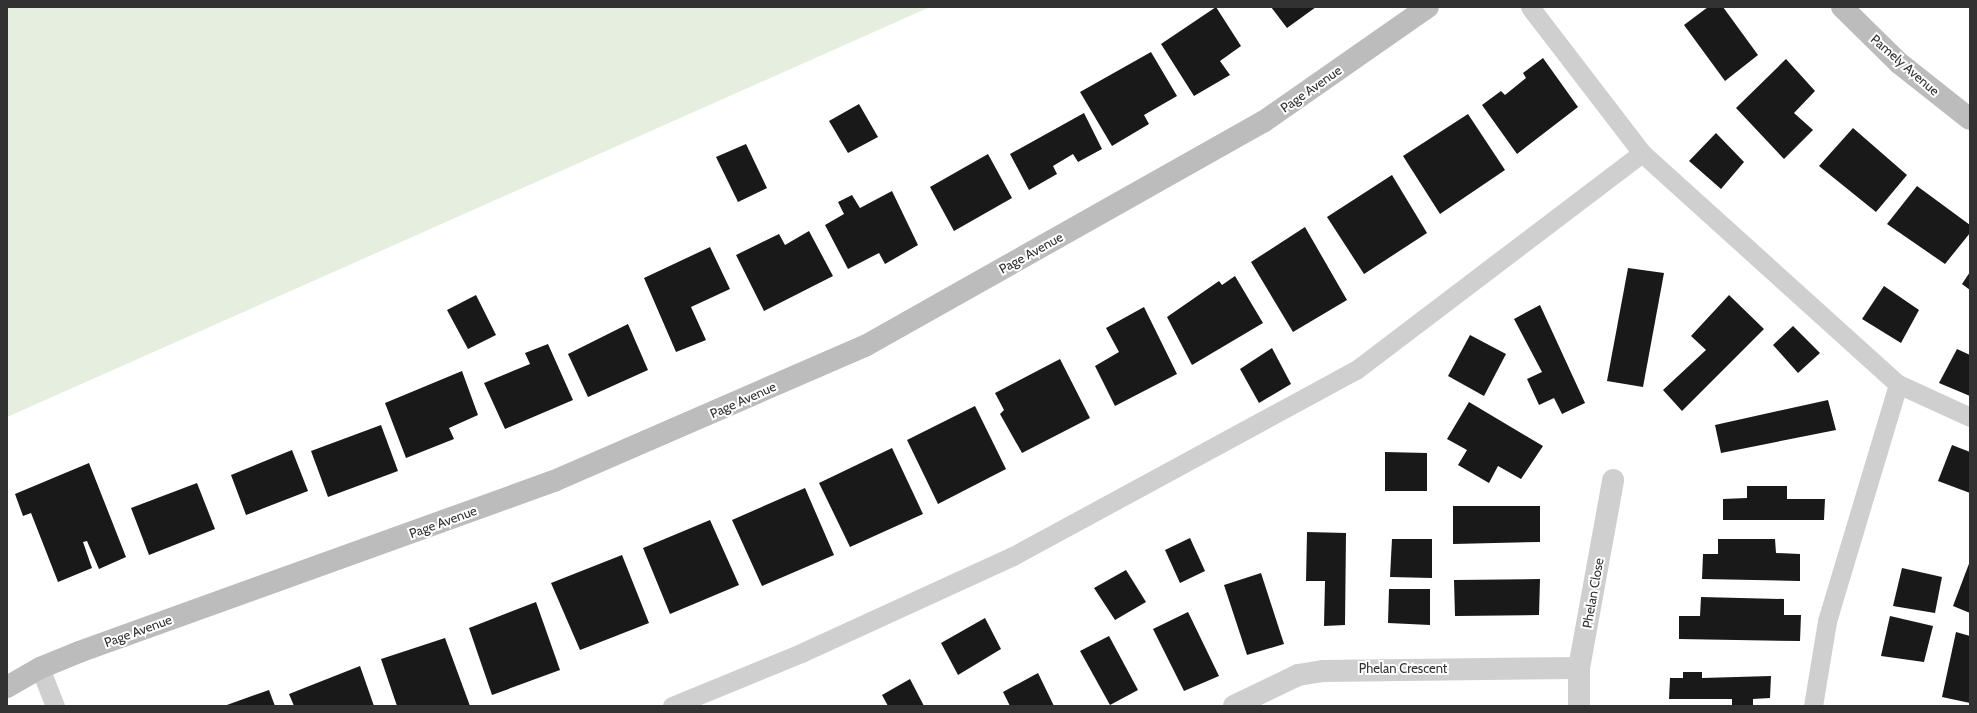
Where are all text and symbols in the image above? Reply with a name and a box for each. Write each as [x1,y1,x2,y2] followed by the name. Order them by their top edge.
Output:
[1868,31,1942,99] street label: Pamely Avenue
[1278,62,1344,116] street label: Page Avenue
[996,229,1066,277] street label: Page Avenue
[708,378,778,422] street label: Page Avenue
[407,503,479,541] street label: Page Avenue
[1579,557,1607,629] street label: Phelan Close
[102,612,174,650] street label: Page Avenue
[1359,660,1447,676] street label: Phelan Crescent

